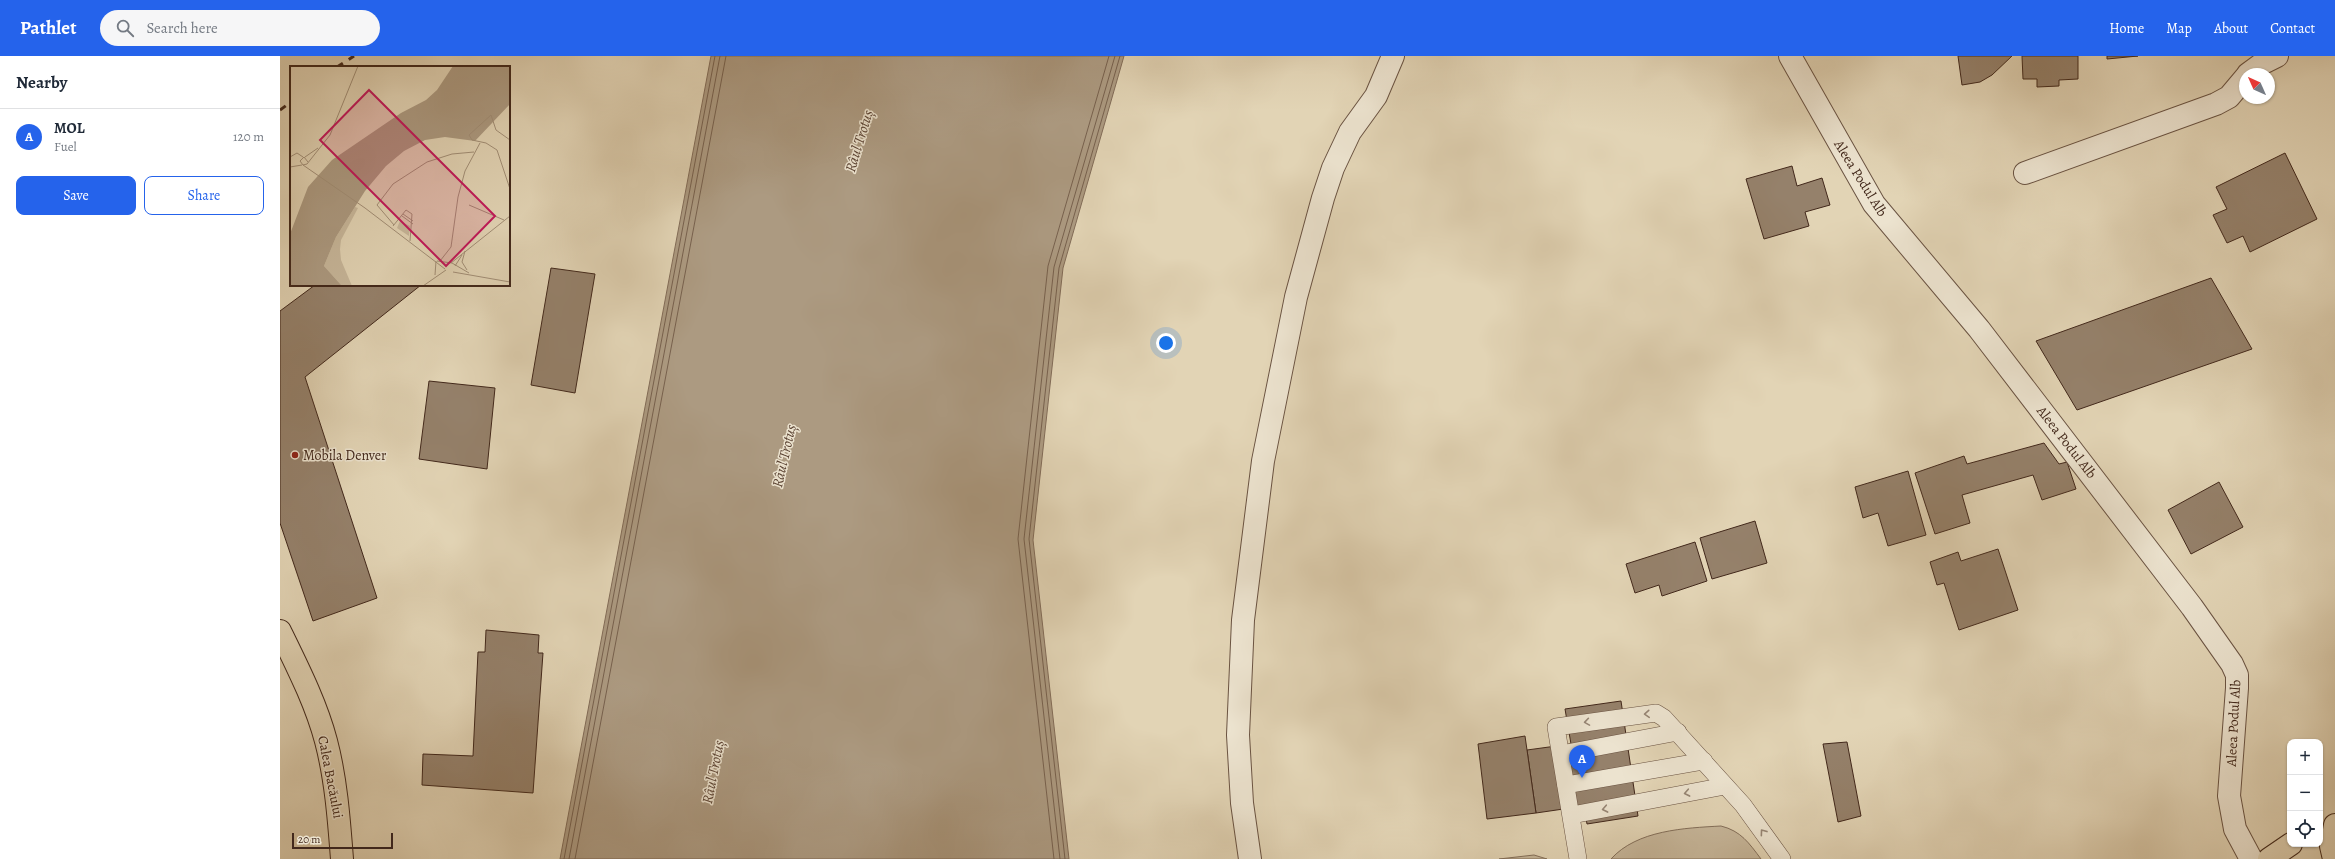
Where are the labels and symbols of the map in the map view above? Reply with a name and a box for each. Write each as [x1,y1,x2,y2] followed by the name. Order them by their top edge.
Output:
[290,66,510,286] inset map
[2239,68,2275,104] north arrow
[840,107,878,175] water label: Râul Trotuș
[1829,136,1892,220] street label: Aleea Podul Alb
[1156,333,1176,353] your location
[2032,401,2101,482] street label: Aleea Podul Alb
[767,423,801,489] water label: Râul Trotuș
[303,446,387,465] place label: Mobila Denver
[290,450,300,460] marker: Mobila Denver
[2222,679,2245,768] street label: Aleea Podul Alb
[1644,709,1650,718] one-way arrow
[1584,717,1590,726] one-way arrow
[313,734,348,820] street label: Calea Bacăului
[697,739,729,805] water label: Râul Trotuș
[1569,745,1595,778] pin: A
[1684,788,1690,797] one-way arrow
[1602,804,1608,813] one-way arrow
[1760,829,1768,836] one-way arrow
[292,831,393,850] scale bar

